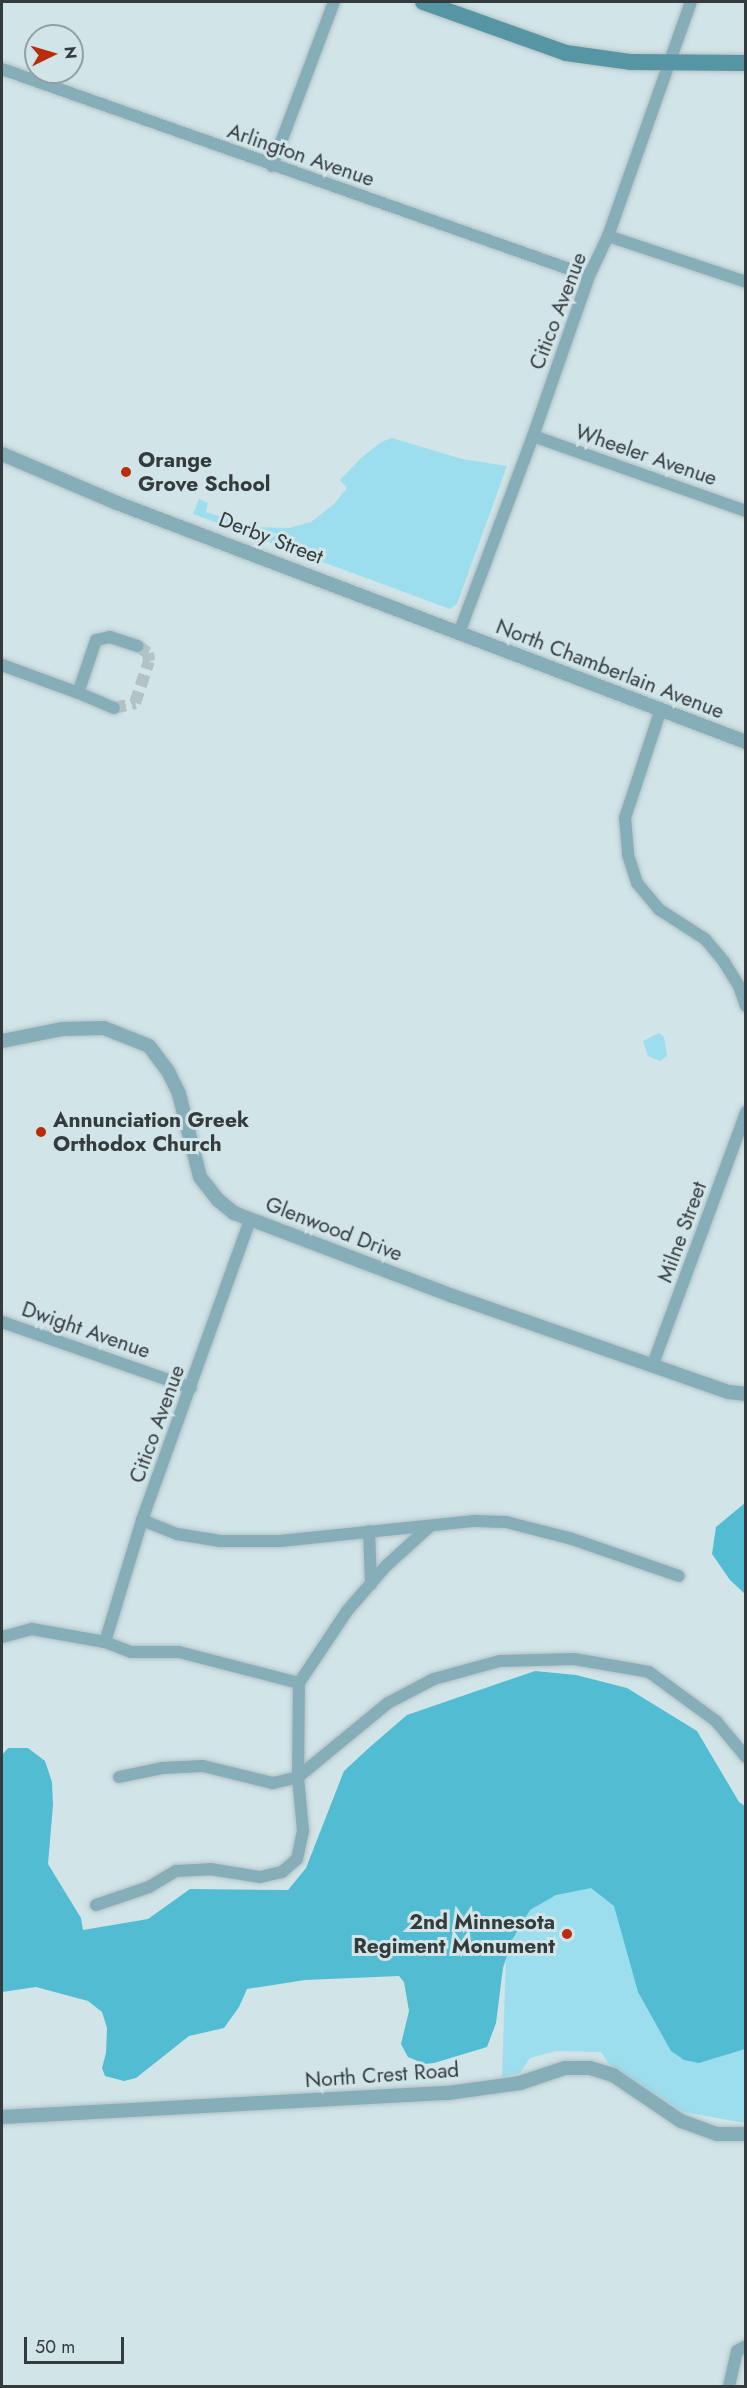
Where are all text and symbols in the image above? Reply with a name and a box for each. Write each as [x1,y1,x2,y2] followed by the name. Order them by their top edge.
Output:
[24,24,84,84] north arrow
[58,45,82,60] text: N
[224,118,378,192] street label: Arlington Avenue
[524,249,592,373] street label: Citico Avenue
[572,419,720,491] street label: Wheeler Avenue
[138,447,270,497] place label: Orange Grove School
[119,465,133,479] marker: Orange Grove School
[215,507,327,569] street label: Derby Street
[492,614,728,724] street label: North Chamberlain Avenue
[53,1107,249,1157] place label: Annunciation Greek Orthodox Church
[34,1125,48,1139] marker: Annunciation Greek Orthodox Church
[652,1178,712,1286] street label: Milne Street
[262,1191,406,1267] street label: Glenwood Drive
[19,1296,153,1364] street label: Dwight Avenue
[124,1362,190,1486] street label: Citico Avenue
[353,1909,555,1959] place label: 2nd Minnesota Regiment Monument
[560,1927,574,1941] marker: 2nd Minnesota Regiment Monument
[304,2057,460,2093] street label: North Crest Road
[27,2325,128,2363] scale bar
[35,2334,75,2360] text: 50 m

